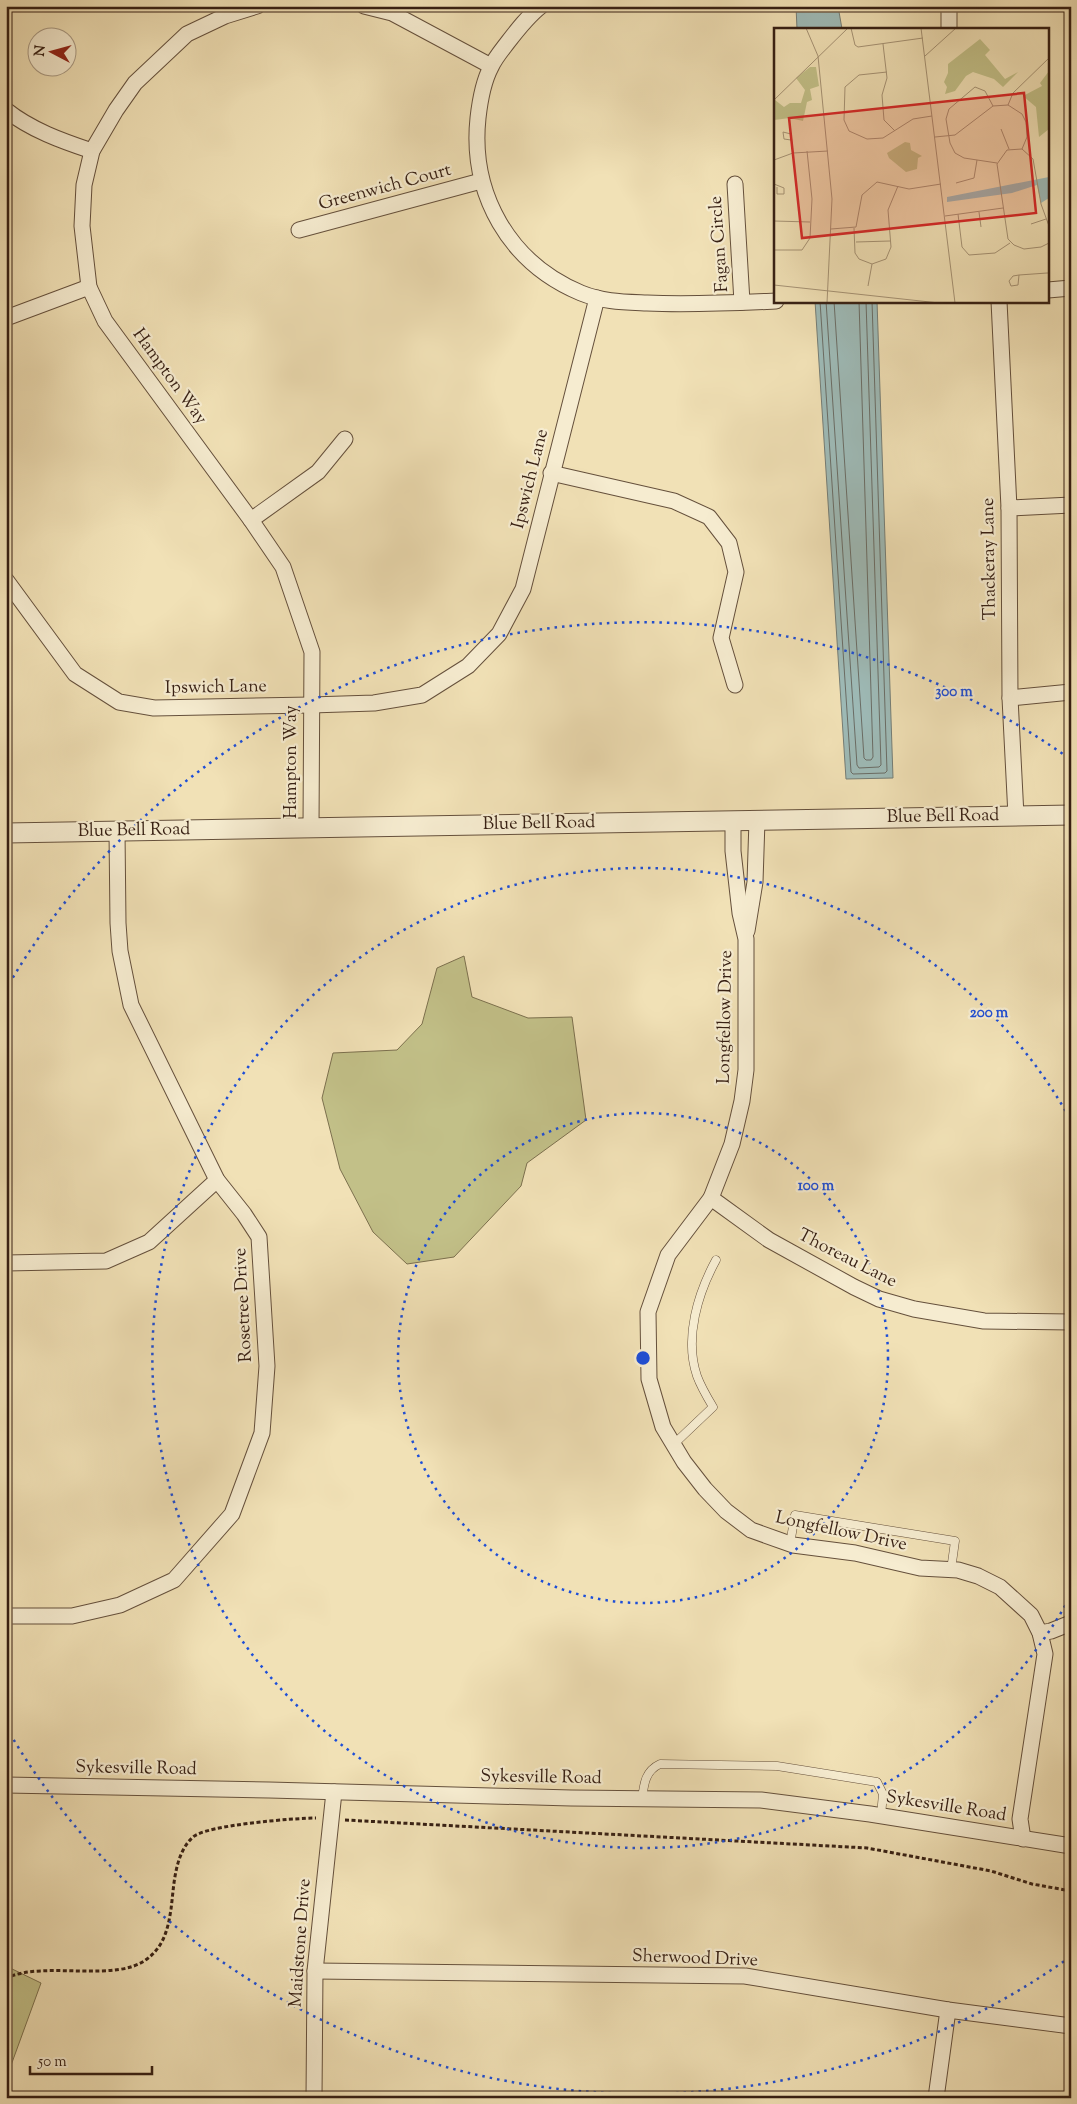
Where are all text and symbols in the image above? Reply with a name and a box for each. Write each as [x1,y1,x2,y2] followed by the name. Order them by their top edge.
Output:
[28,28,78,78] north arrow
[774,28,1050,302] inset map
[31,44,52,57] text: N
[316,158,454,218] street label: Greenwich Court
[704,195,736,293] street label: Fagan Circle
[125,323,213,431] street label: Hampton Way
[506,426,556,532] street label: Ipswich Lane
[976,497,1004,621] street label: Thackeray Lane
[165,674,267,702] street label: Ipswich Lane
[935,682,973,703] text: 300 m
[279,705,305,819] street label: Hampton Way
[886,803,1000,831] street label: Blue Bell Road
[482,810,596,838] street label: Blue Bell Road
[77,817,191,845] street label: Blue Bell Road
[712,950,740,1084] street label: Longfellow Drive
[970,1003,1009,1024] text: 200 m
[798,1176,835,1197] text: 100 m
[793,1223,901,1295] street label: Thoreau Lane
[228,1247,260,1363] street label: Rosetree Drive
[634,1349,652,1367] centre of rings
[773,1505,909,1559] street label: Longfellow Drive
[75,1755,197,1783] street label: Sykesville Road
[480,1764,602,1792] street label: Sykesville Road
[884,1785,1008,1829] street label: Sykesville Road
[284,1878,318,2008] street label: Maidstone Drive
[631,1944,759,1974] street label: Sherwood Drive
[30,2044,152,2076] scale bar
[37,2052,67,2073] text: 50 m

